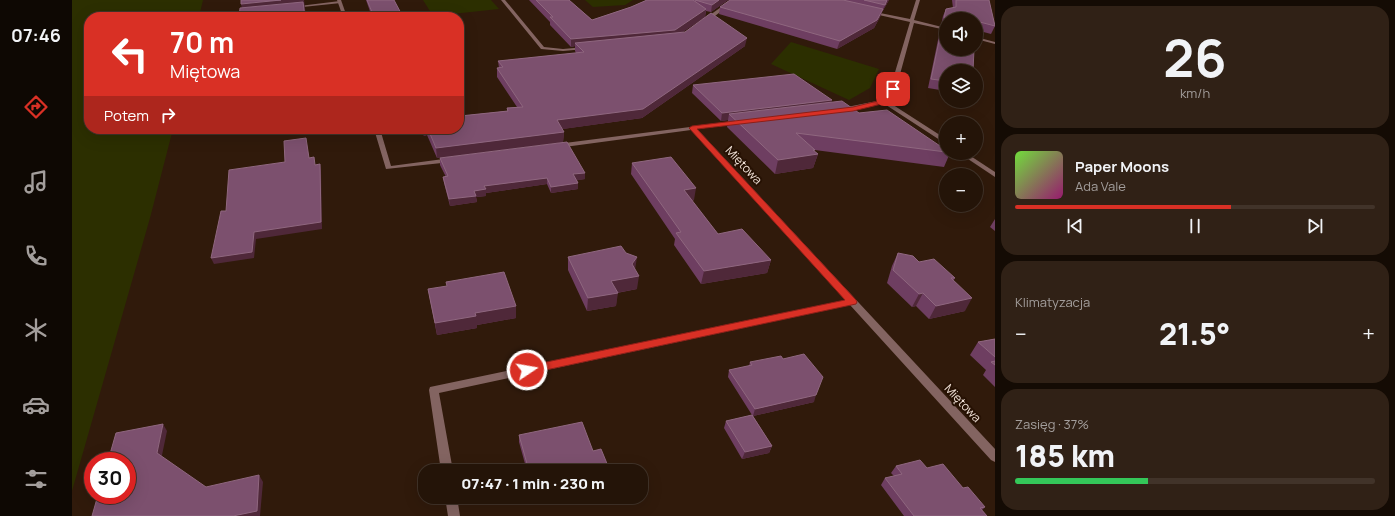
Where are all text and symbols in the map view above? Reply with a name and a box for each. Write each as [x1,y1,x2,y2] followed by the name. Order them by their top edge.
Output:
[939,12,983,212] map controls
[939,12,983,56] button: sound
[1163,22,1227,93] text: 26
[11,23,61,47] text: 07:46
[170,23,234,61] text: 70 m
[104,28,156,80] icon: left
[170,59,240,83] text: Miętowa
[939,64,983,108] button: layers
[876,72,910,106] pin
[882,78,904,100] icon: arrive
[1180,84,1210,102] text: km/h
[22,93,50,121] icon: directions
[157,104,179,126] icon: right
[104,105,149,126] text: Potem
[939,116,983,160] button: +
[722,142,766,188] street label: Miętowa
[1075,156,1169,177] text: Paper Moons
[22,168,50,196] icon: music
[939,168,983,212] button: −
[1075,177,1126,195] text: Ada Vale
[1064,215,1086,237] icon: previous
[1184,215,1206,237] icon: pause
[1304,215,1326,237] icon: next
[22,242,50,270] icon: phone
[1015,293,1090,311] text: Klimatyzacja
[1159,313,1230,354] text: 21.5°
[22,316,50,344] icon: climate
[1015,319,1027,349] text: −
[1362,319,1375,349] text: +
[506,349,548,391] position arrow
[941,380,985,426] street label: Miętowa
[22,391,50,419] icon: car
[1015,415,1089,433] text: Zasięg · 37%
[1015,435,1115,476] text: 185 km
[84,452,136,504] speed limit sign: 30
[22,465,50,493] icon: filters
[461,473,605,494] text: 07:47 · 1 min · 230 m

